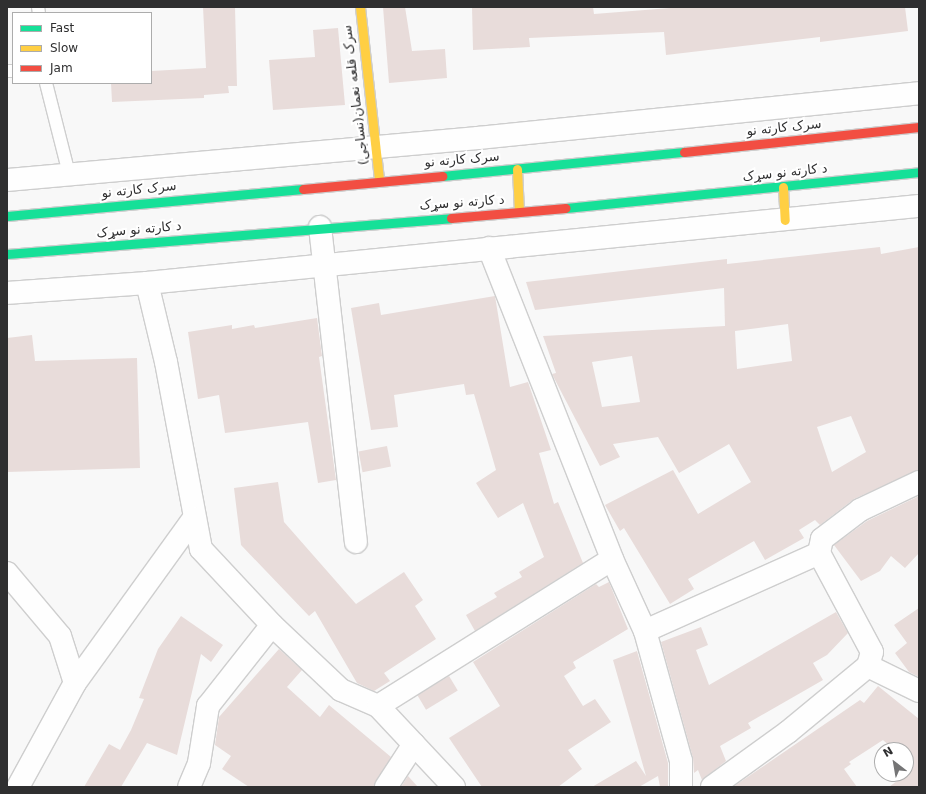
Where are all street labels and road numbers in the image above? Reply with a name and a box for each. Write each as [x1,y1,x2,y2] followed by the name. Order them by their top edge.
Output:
[340,24,372,166] street label: سرک قلعه نعمان(نساجی)
[746,116,822,140] street label: سرک کارته نو
[424,149,500,171] street label: سرک کارته نو
[742,161,828,185] street label: د کارته نو سړک
[101,178,177,202] street label: سرک کارته نو
[419,192,505,214] street label: د کارته نو سړک
[96,219,182,241] street label: د کارته نو سړک

